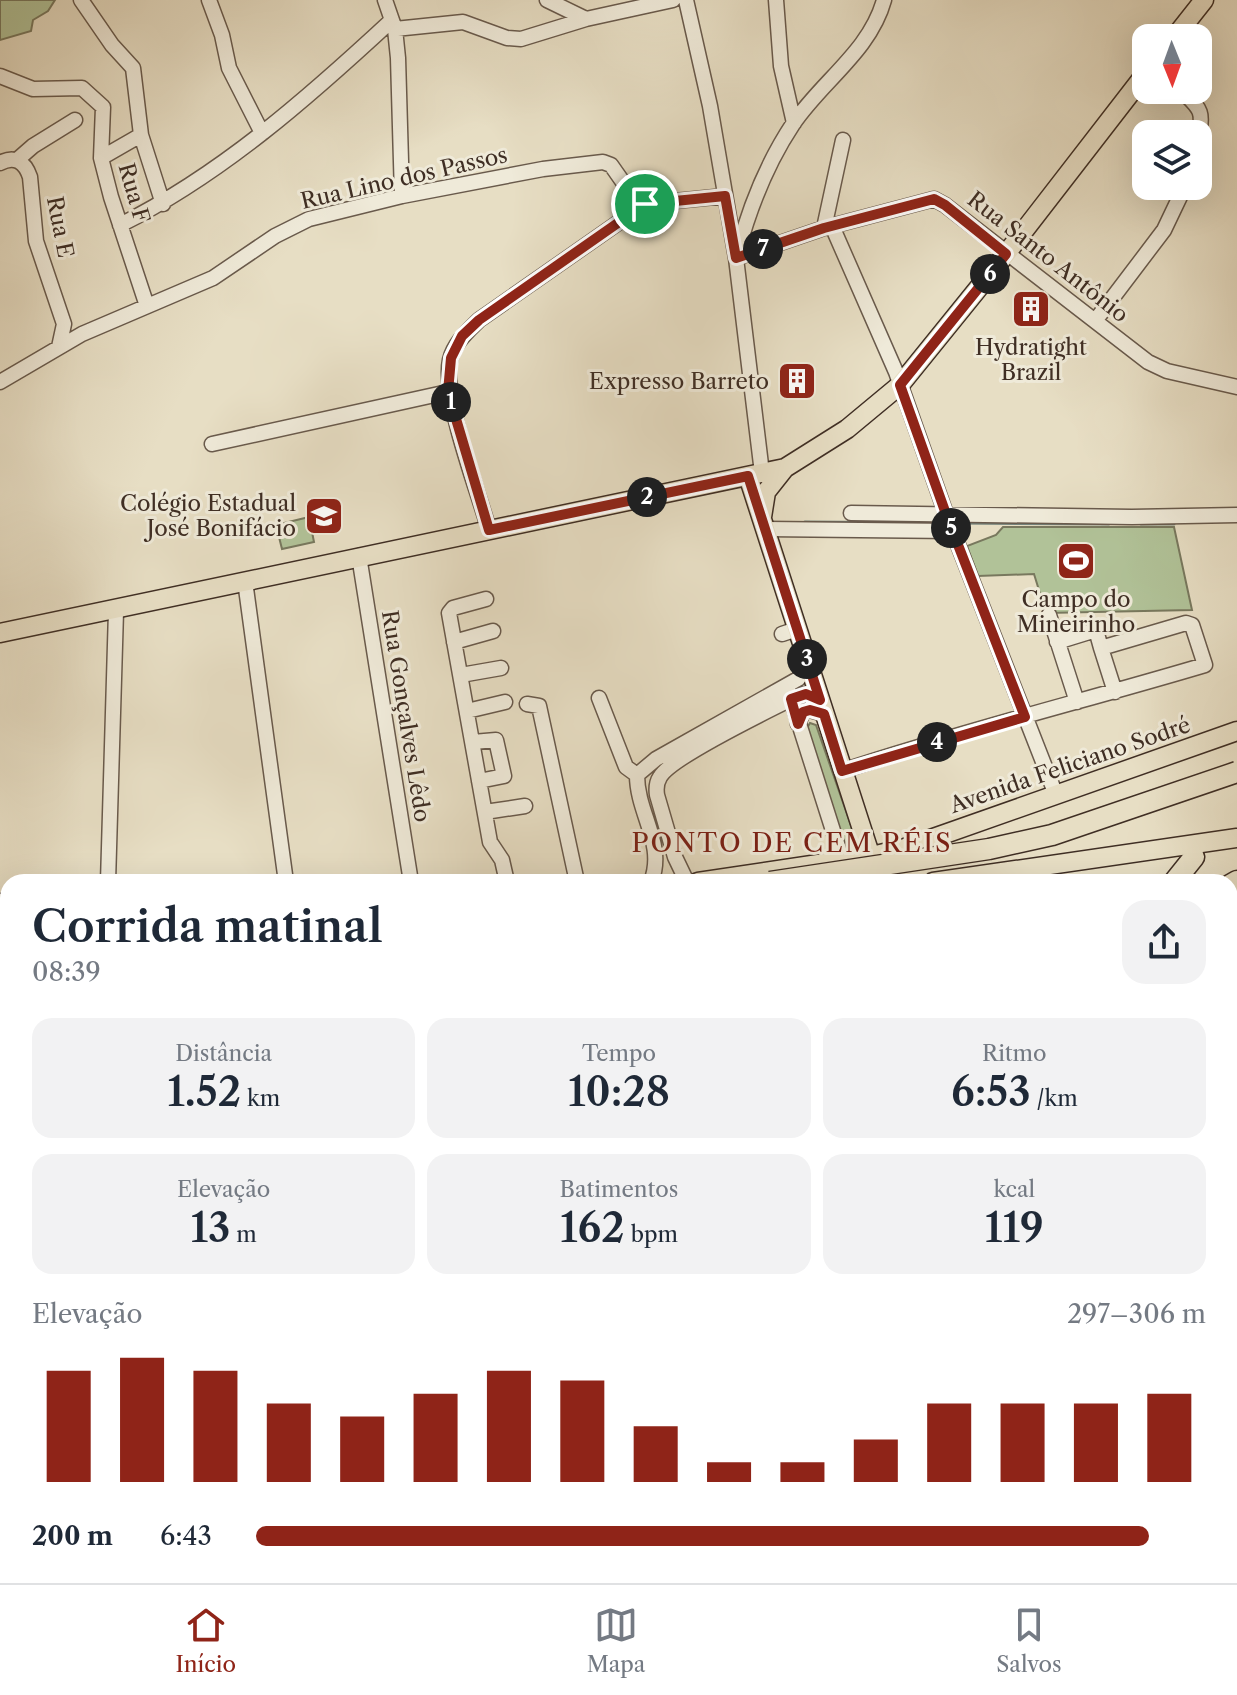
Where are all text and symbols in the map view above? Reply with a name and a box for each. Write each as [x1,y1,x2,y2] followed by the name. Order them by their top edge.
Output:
[1132,24,1212,104] north arrow
[1132,24,1212,200] map controls
[1132,120,1212,200] button: layers
[298,141,510,215] street label: Rua Lino dos Passos
[113,160,155,226] street label: Rua F
[611,170,679,238] pin
[623,182,667,226] icon: arrive
[962,186,1134,328] street label: Rua Santo Antônio
[41,194,79,260] street label: Rua E
[743,229,783,269] pin: 7
[757,235,769,262] text: 7
[970,254,1010,294] pin: 6
[983,260,997,287] text: 6
[1010,288,1052,330] building icon: Hydratight Brazil
[975,334,1087,386] place label: Hydratight Brazil
[776,360,818,402] building icon: Expresso Barreto
[589,368,769,395] place label: Expresso Barreto
[431,382,471,422] pin: 1
[446,388,456,415] text: 1
[627,477,667,517] pin: 2
[641,483,654,510] text: 2
[120,490,296,542] place label: Colégio Estadual José Bonifácio
[303,495,345,537] school or university icon: Colégio Estadual José Bonifácio
[931,508,971,548] pin: 5
[945,514,957,541] text: 5
[1055,540,1097,582] sports icon: Campo do Mineirinho
[1017,586,1135,638] place label: Campo do Mineirinho
[376,608,436,824] street label: Rua Gonçalves Lêdo
[787,639,827,679] pin: 3
[801,645,813,672] text: 3
[945,711,1194,819] street label: Avenida Feliciano Sodré
[917,722,957,762] pin: 4
[930,728,944,755] text: 4
[631,827,953,859] district label: PONTO DE CEM RÉIS
[32,899,383,953] text: Corrida matinal
[1122,900,1206,984] button: share
[32,956,101,988] text: 08:39
[175,1040,272,1067] text: Distância
[582,1040,656,1067] text: Tempo
[982,1040,1047,1067] text: Ritmo
[167,1067,241,1116] text: 1.52
[568,1067,670,1116] text: 10:28
[951,1067,1031,1116] text: 6:53
[241,1085,280,1112] text: km
[1031,1085,1078,1112] text: /km
[177,1176,270,1203] text: Elevação
[560,1176,678,1203] text: Batimentos
[994,1176,1035,1203] text: kcal
[190,1203,230,1252] text: 13
[560,1203,625,1252] text: 162
[985,1203,1044,1252] text: 119
[230,1221,257,1248] text: m
[625,1221,678,1248] text: bpm
[32,1298,142,1330] text: Elevação
[1067,1298,1206,1330] text: 297–306 m
[32,1520,113,1552] text: 200 m
[160,1520,212,1552] text: 6:43
[175,1603,236,1678] tab: Início
[587,1603,645,1678] tab: Mapa
[996,1603,1062,1678] tab: Salvos

